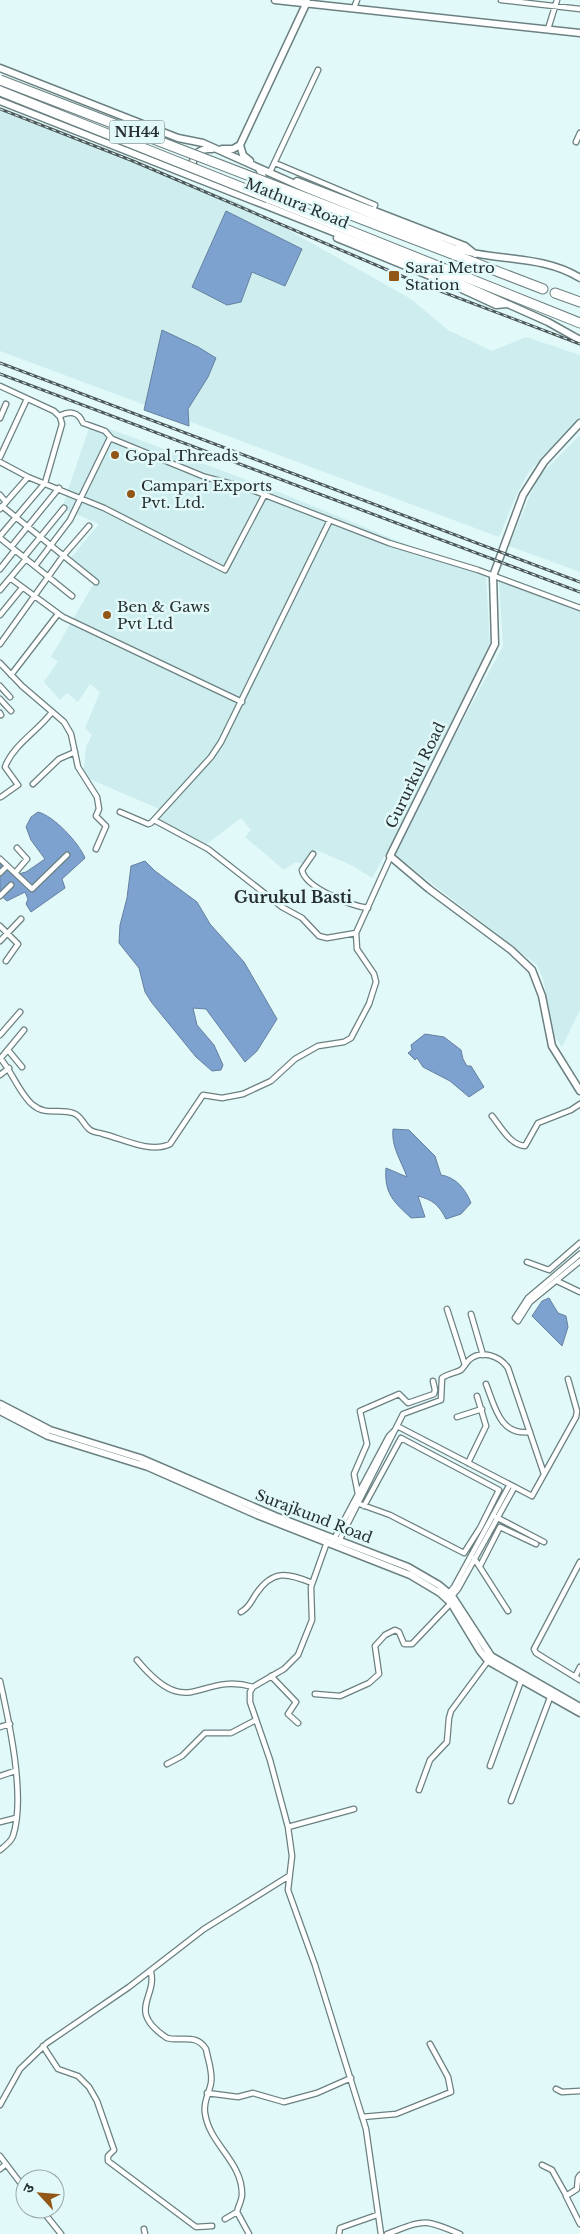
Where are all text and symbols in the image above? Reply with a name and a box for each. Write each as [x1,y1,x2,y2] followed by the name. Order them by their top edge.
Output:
[110,120,164,144] road number: NH44
[242,174,352,232] street label: Mathura Road
[405,258,495,294] place label: Sarai Metro Station
[387,269,401,283] marker: Sarai Metro Station
[125,446,238,465] place label: Gopal Threads
[109,449,121,461] marker: Gopal Threads
[141,476,272,512] place label: Campari Exports Pvt. Ltd.
[125,488,137,500] marker: Campari Exports Pvt. Ltd.
[117,597,210,633] place label: Ben & Gaws Pvt Ltd
[101,609,113,621] marker: Ben & Gaws Pvt Ltd
[381,719,449,831] street label: Gururkul Road
[234,887,352,907] district label: Gurukul Basti
[253,1485,375,1547] street label: Surajkund Road
[15,2169,65,2219] north arrow
[18,2180,39,2196] text: उ

